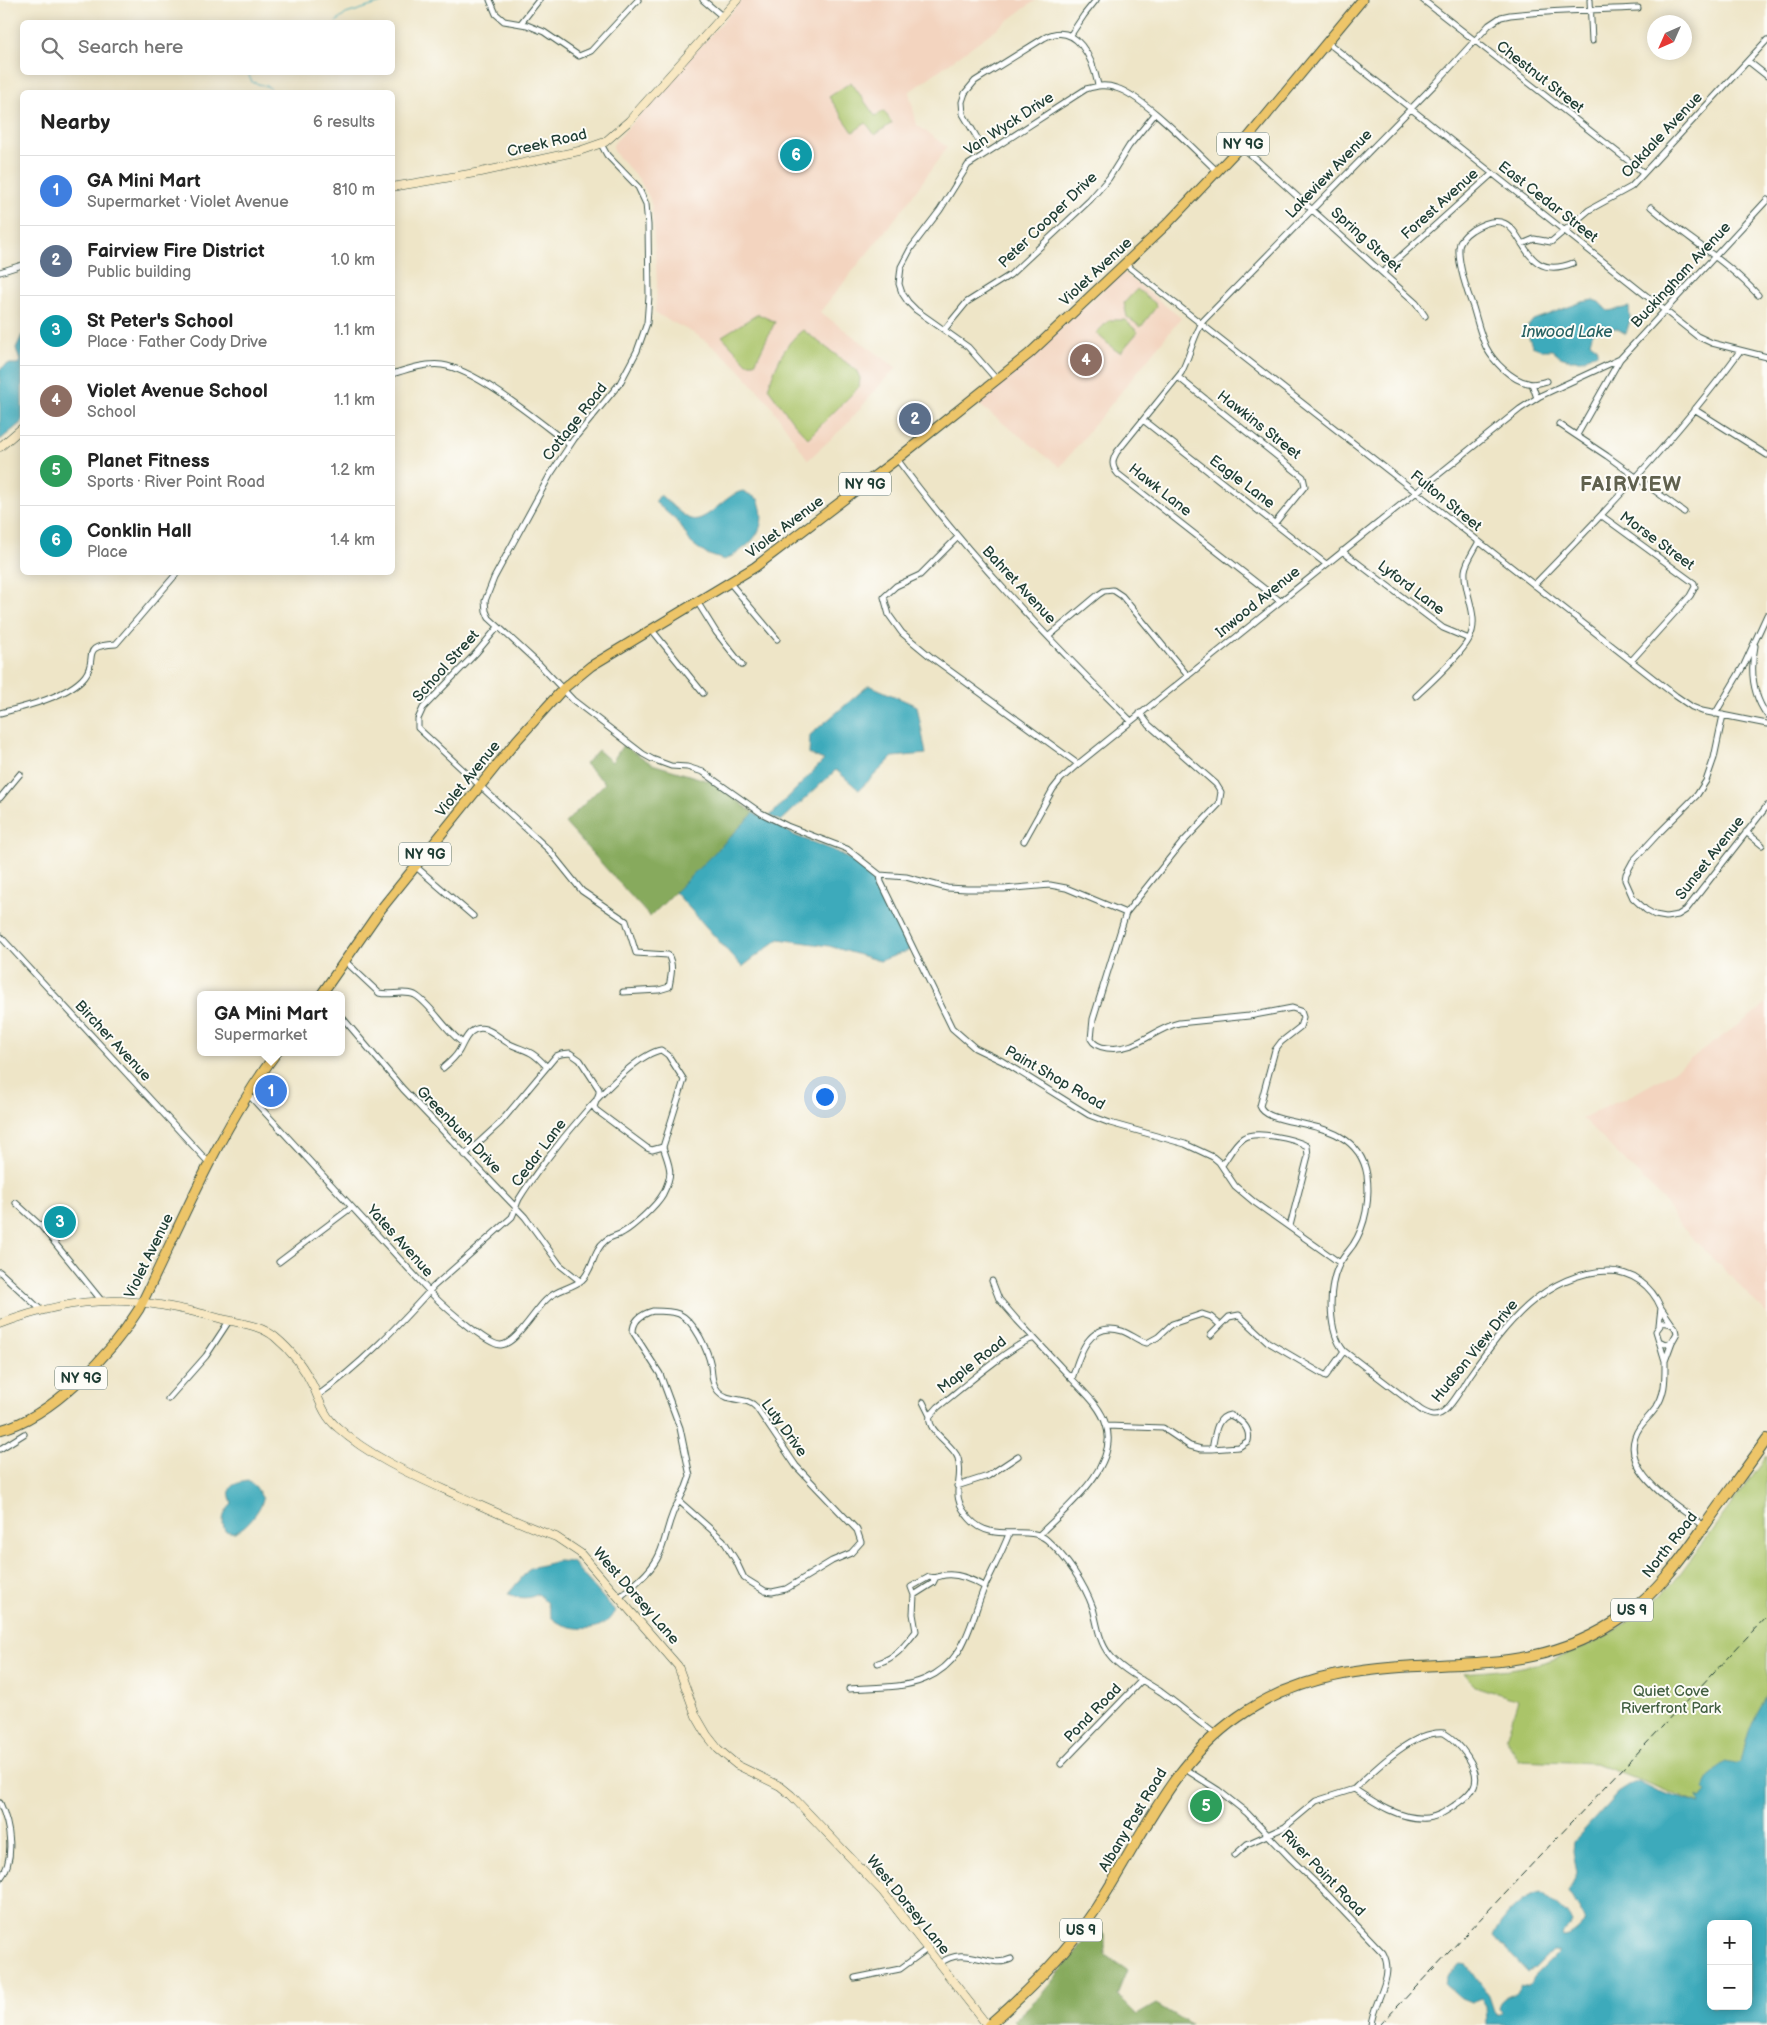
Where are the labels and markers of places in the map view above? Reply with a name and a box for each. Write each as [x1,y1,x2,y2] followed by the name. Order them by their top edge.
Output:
[780,136,812,174] pin: 6
[1070,341,1102,379] pin: 4
[899,400,931,438] pin: 2
[255,1072,287,1110] pin: 1
[44,1203,76,1241] pin: 3
[1190,1787,1222,1825] pin: 5

